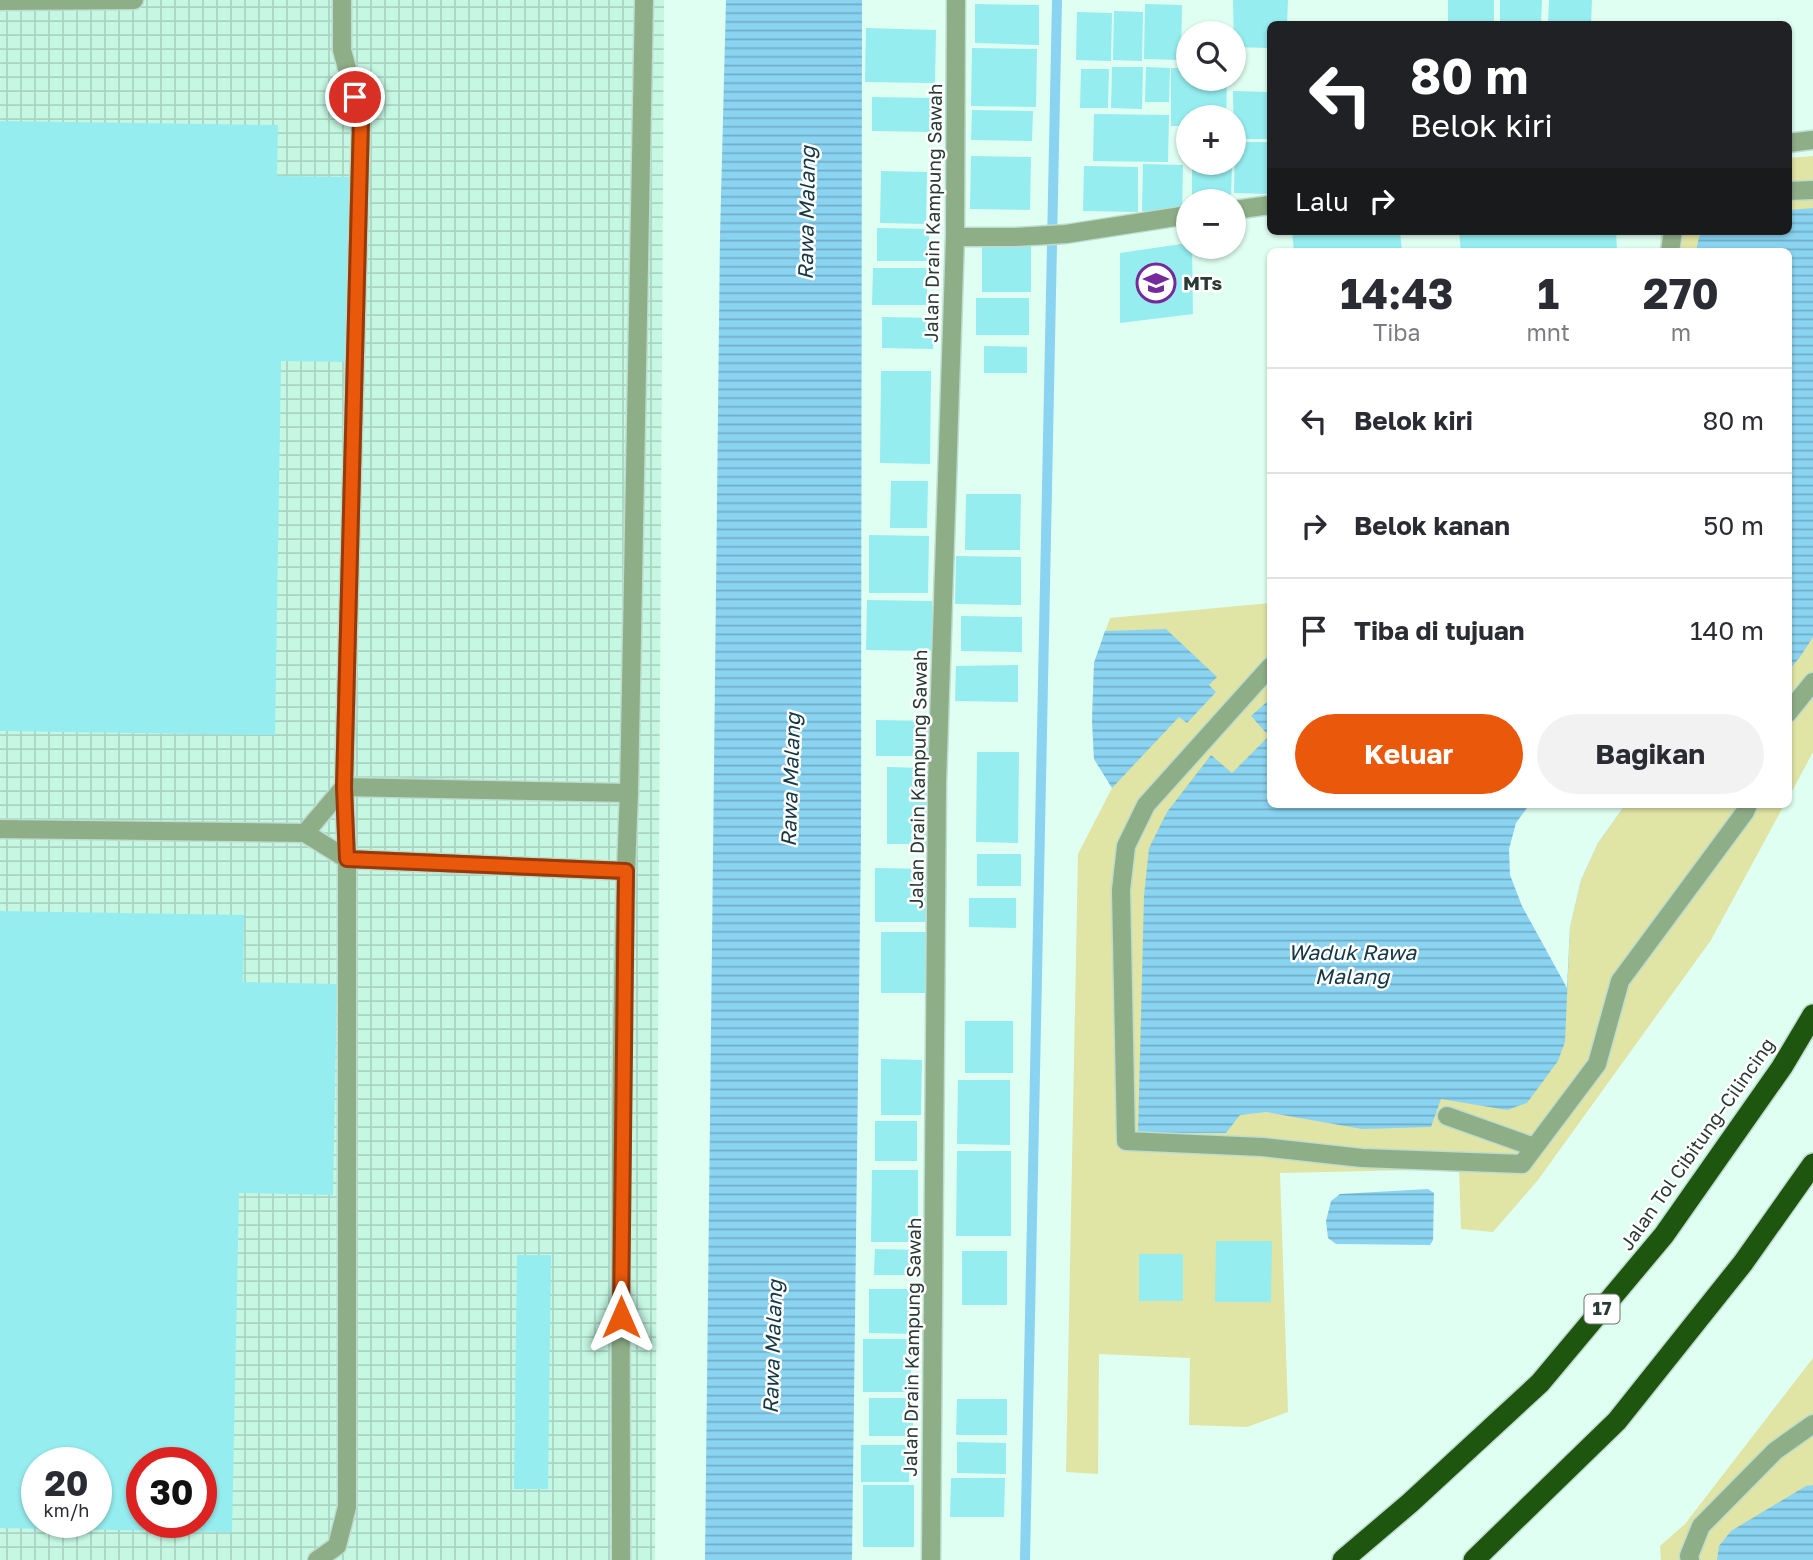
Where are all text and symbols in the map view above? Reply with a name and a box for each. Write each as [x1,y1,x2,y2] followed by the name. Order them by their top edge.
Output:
[1176,21,1246,259] map controls
[1176,21,1246,91] button: search
[1410,46,1528,105] text: 80 m
[1295,49,1386,140] icon: left
[325,67,385,127] pin
[336,78,374,116] icon: arrive
[919,83,946,343] street label: Jalan Drain Kampung Sawah
[1176,105,1246,175] button: +
[1410,106,1553,144] text: Belok kiri
[792,144,820,280] water label: Rawa Malang
[1363,182,1401,220] icon: right
[1295,186,1349,217] text: Lalu
[1176,189,1246,259] button: −
[1135,262,1177,304] school or university icon: MTs
[1340,268,1453,318] text: 14:43
[1537,268,1559,318] text: 1
[1643,268,1719,318] text: 270
[1183,271,1223,294] place label: MTs
[1373,318,1421,346] text: Tiba
[1526,318,1570,346] text: mnt
[1671,318,1691,346] text: m
[1295,402,1333,440] icon: left
[1354,405,1473,436] text: Belok kiri
[1703,405,1764,436] text: 80 m
[1295,507,1333,545] icon: right
[1354,510,1510,541] text: Belok kanan
[1703,510,1764,541] text: 50 m
[1295,612,1333,650] icon: arrive
[1354,615,1524,646] text: Tiba di tujuan
[1690,615,1764,646] text: 140 m
[904,649,931,909] street label: Jalan Drain Kampung Sawah
[775,711,805,847] water label: Rawa Malang
[1295,714,1523,794] button: Keluar
[1537,714,1764,794] button: Bagikan
[1288,939,1417,989] water label: Waduk Rawa Malang
[1614,1033,1779,1254] street label: Jalan Tol Cibitung–Cilincing
[898,1217,925,1477] street label: Jalan Drain Kampung Sawah
[757,1278,787,1414] water label: Rawa Malang
[584,1280,658,1354] position arrow
[1584,1294,1620,1324] road number: 17
[126,1447,217,1538] speed limit sign: 30
[44,1462,89,1504] text: 20
[44,1499,89,1521] text: km/h

